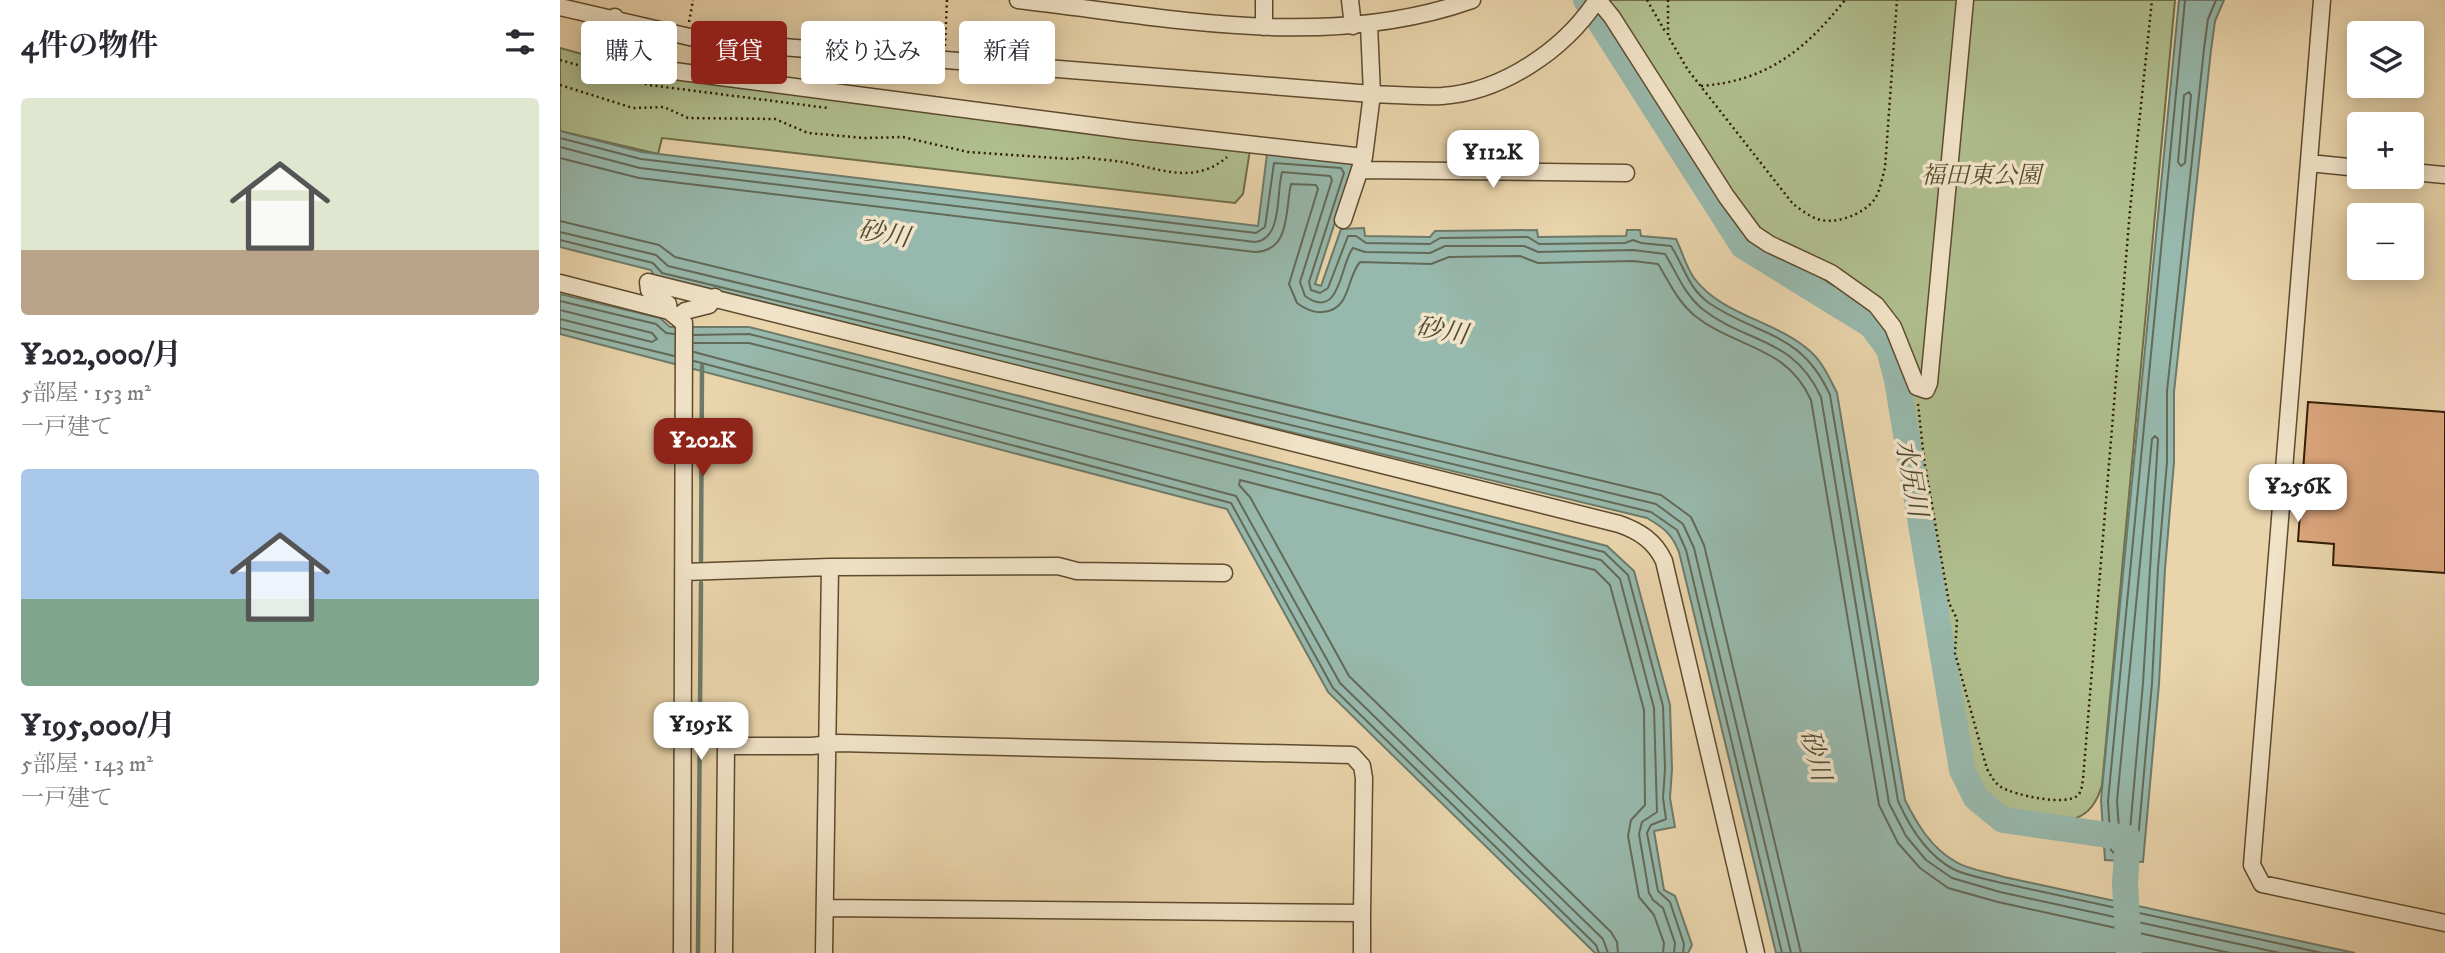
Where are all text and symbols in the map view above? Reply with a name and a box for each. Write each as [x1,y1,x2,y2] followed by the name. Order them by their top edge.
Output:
[581,21,677,84] chip: 購入
[691,21,787,84] chip: 賃貸
[801,21,945,84] chip: 絞り込み
[959,21,1055,84] chip: 新着
[2347,21,2424,280] map controls
[2347,21,2424,98] button: layers
[501,23,539,61] icon: filters
[21,28,158,65] text: 4件の物件
[2347,112,2424,189] button: +
[1444,130,1542,190] pin: ¥112K
[1463,138,1523,167] text: ¥112K
[217,143,343,269] icon: home
[1921,161,2045,191] park label: 福田東公園
[2347,203,2424,280] button: −
[855,214,915,256] water label: 砂川
[1413,311,1473,353] water label: 砂川
[21,337,182,374] text: ¥202,000/月
[21,379,151,408] text: 5部屋 · 153 m²
[21,413,113,442] text: 一戸建て
[654,419,752,478] pin: ¥202K
[670,426,736,455] text: ¥202K
[1887,437,1934,522] water label: 水尻川
[2249,464,2347,524] pin: ¥256K
[2265,472,2331,501] text: ¥256K
[217,514,343,640] icon: home
[652,702,750,762] pin: ¥195K
[21,708,176,745] text: ¥195,000/月
[670,710,732,739] text: ¥195K
[1792,726,1838,788] water label: 砂川
[21,750,153,779] text: 5部屋 · 143 m²
[21,784,113,813] text: 一戸建て

